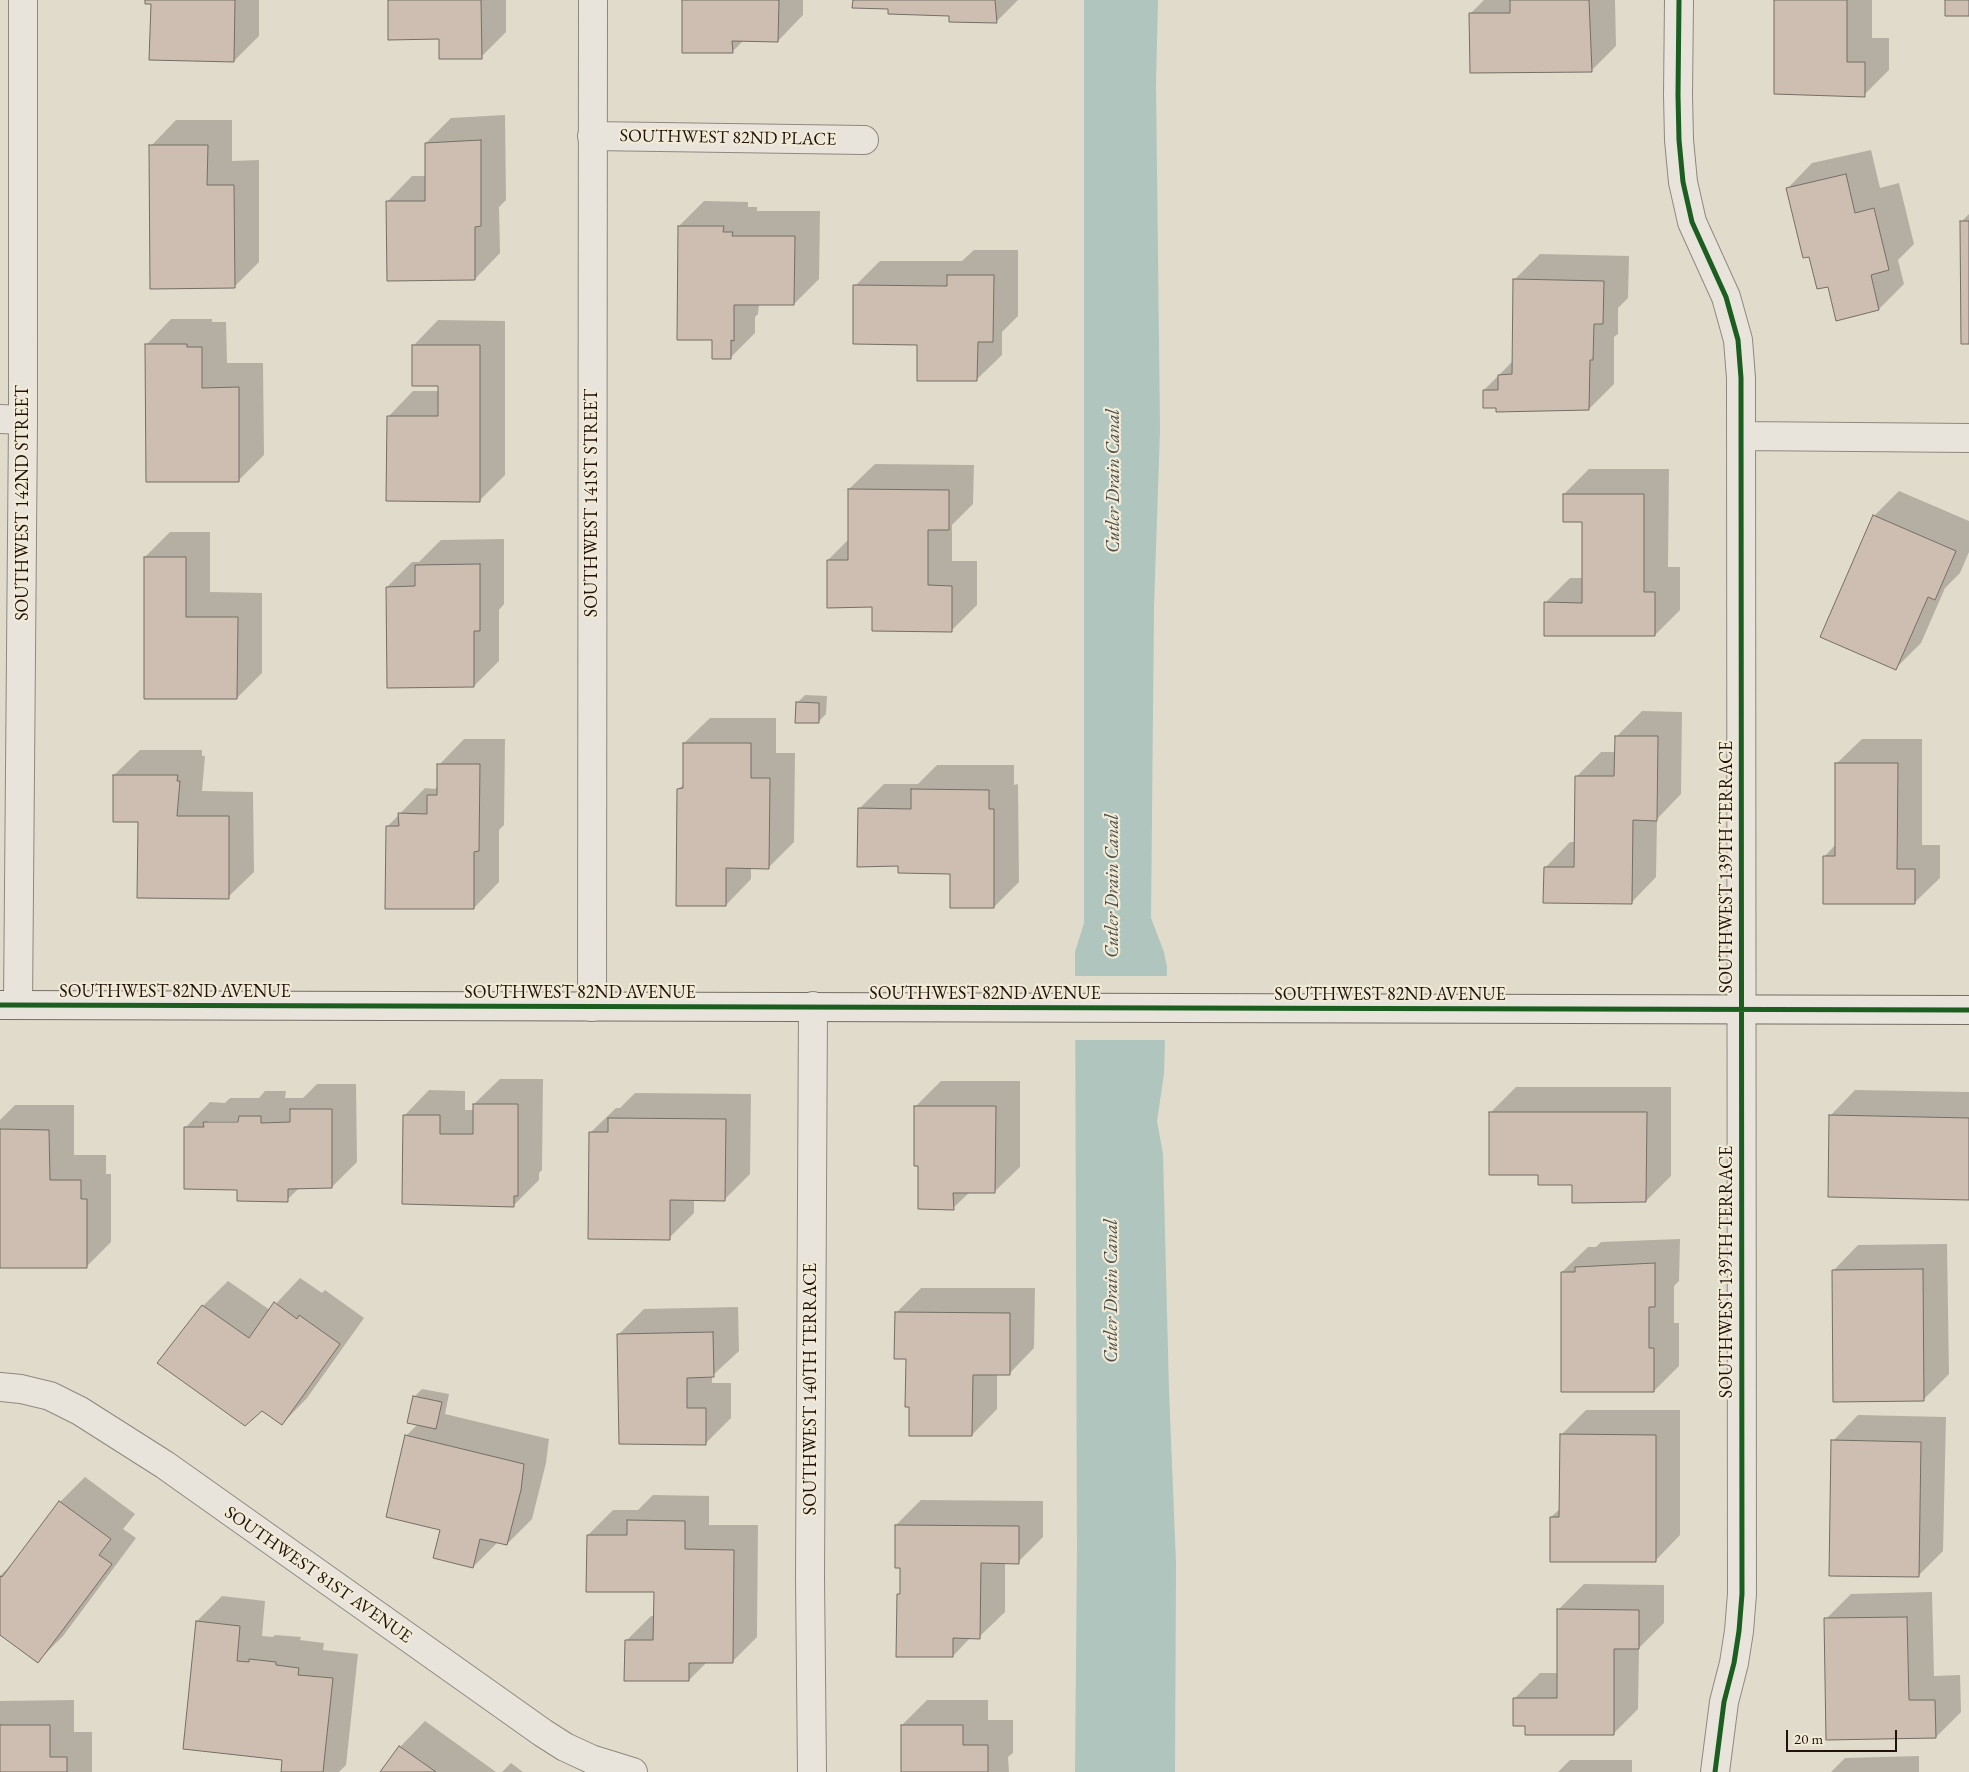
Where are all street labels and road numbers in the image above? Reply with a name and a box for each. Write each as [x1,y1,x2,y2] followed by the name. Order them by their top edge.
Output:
[619,125,837,151] street label: SOUTHWEST 82ND PLACE
[12,385,34,621] street label: SOUTHWEST 142ND STREET
[581,389,603,617] street label: SOUTHWEST 141ST STREET
[1716,741,1738,993] street label: SOUTHWEST 139TH TERRACE
[59,981,291,1003] street label: SOUTHWEST 82ND AVENUE
[464,982,696,1004] street label: SOUTHWEST 82ND AVENUE
[869,983,1101,1005] street label: SOUTHWEST 82ND AVENUE
[1274,984,1506,1006] street label: SOUTHWEST 82ND AVENUE
[1716,1146,1738,1398] street label: SOUTHWEST 139TH TERRACE
[800,1263,822,1515] street label: SOUTHWEST 140TH TERRACE
[220,1502,416,1648] street label: SOUTHWEST 81ST AVENUE

